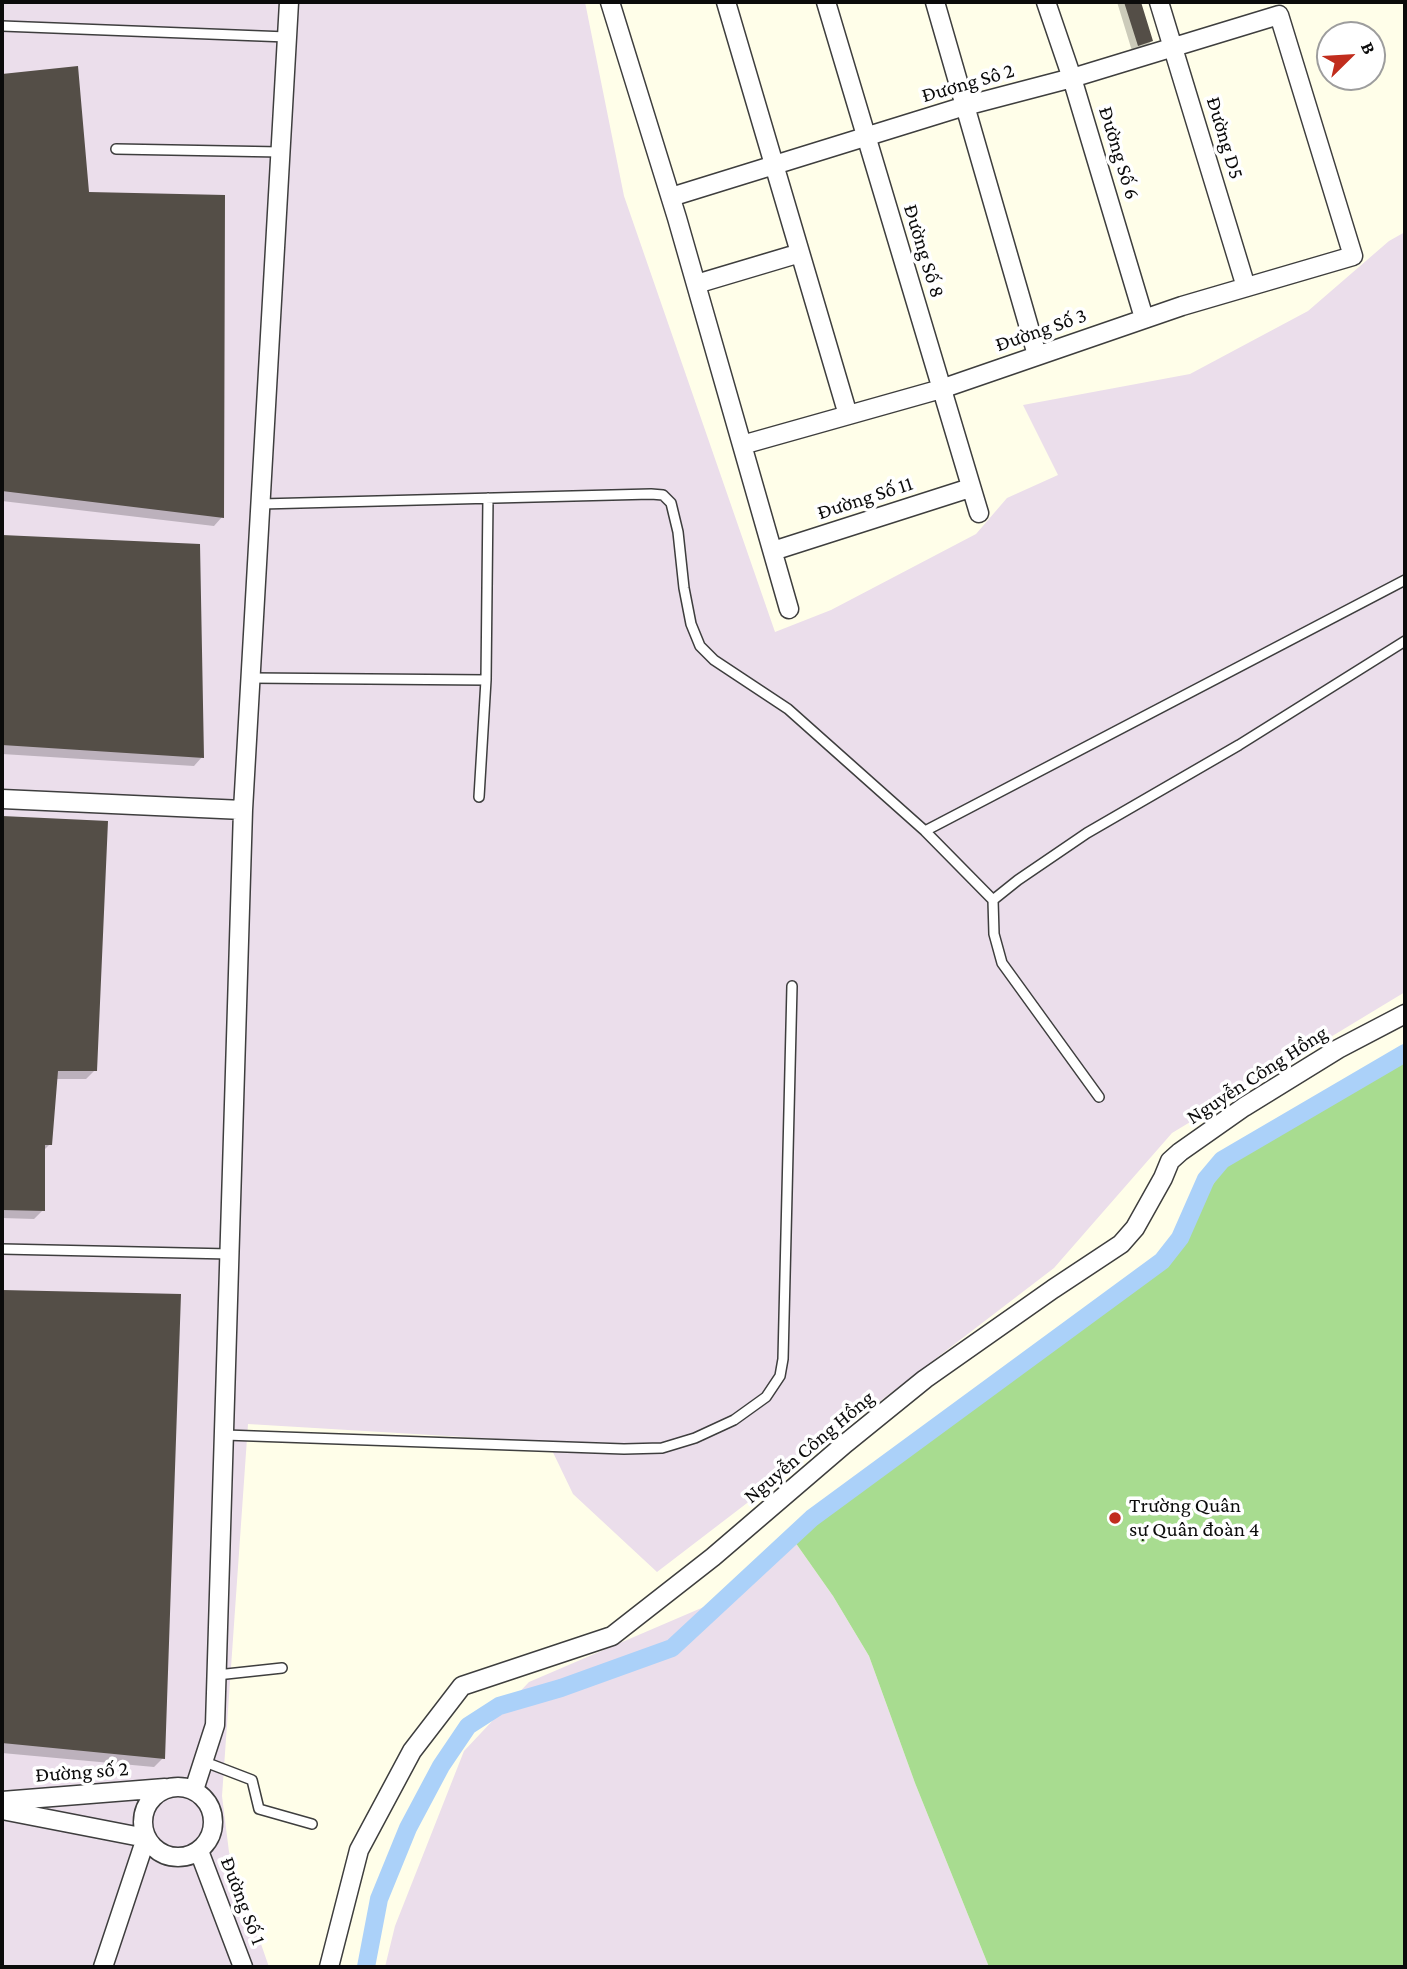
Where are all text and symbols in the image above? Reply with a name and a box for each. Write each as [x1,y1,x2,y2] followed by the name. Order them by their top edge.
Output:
[1316,21,1386,91] north arrow
[1357,39,1381,57] text: B
[919,58,1017,108] street label: Đương Sô 2
[1201,94,1249,182] street label: Đường D5
[1093,104,1145,202] street label: Đường Số 6
[898,201,950,301] street label: Đường Số 8
[992,303,1090,357] street label: Đường Số 3
[814,471,916,525] street label: Đường Số 11
[1182,1020,1332,1130] street label: Nguyễn Công Hồng
[739,1385,879,1509] street label: Nguyễn Công Hồng
[1129,1493,1260,1543] place label: Trường Quân sự Quân đoàn 4
[1107,1510,1123,1526] marker: Trường Quân sự Quân đoàn 4
[34,1756,130,1788] street label: Đường số 2
[215,1854,271,1948] street label: Đường Số 1

